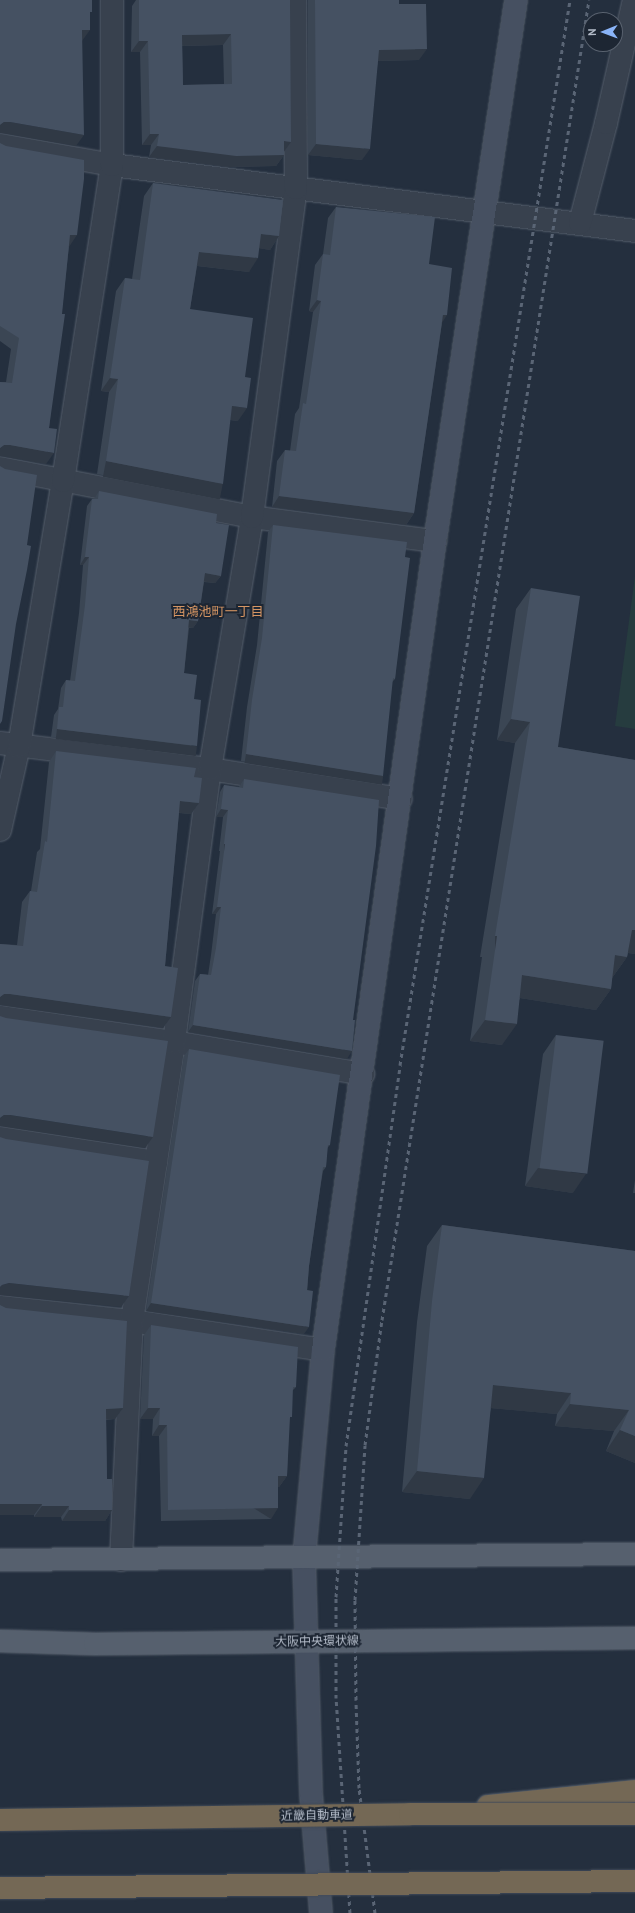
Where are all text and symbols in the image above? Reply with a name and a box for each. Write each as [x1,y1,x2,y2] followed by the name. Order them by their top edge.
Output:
[583,12,623,52] north arrow
[585,28,599,36] text: N
[173,604,263,620] district label: 西鴻池町一丁目
[275,1633,359,1649] street label: 大阪中央環状線
[281,1807,353,1823] street label: 近畿自動車道

